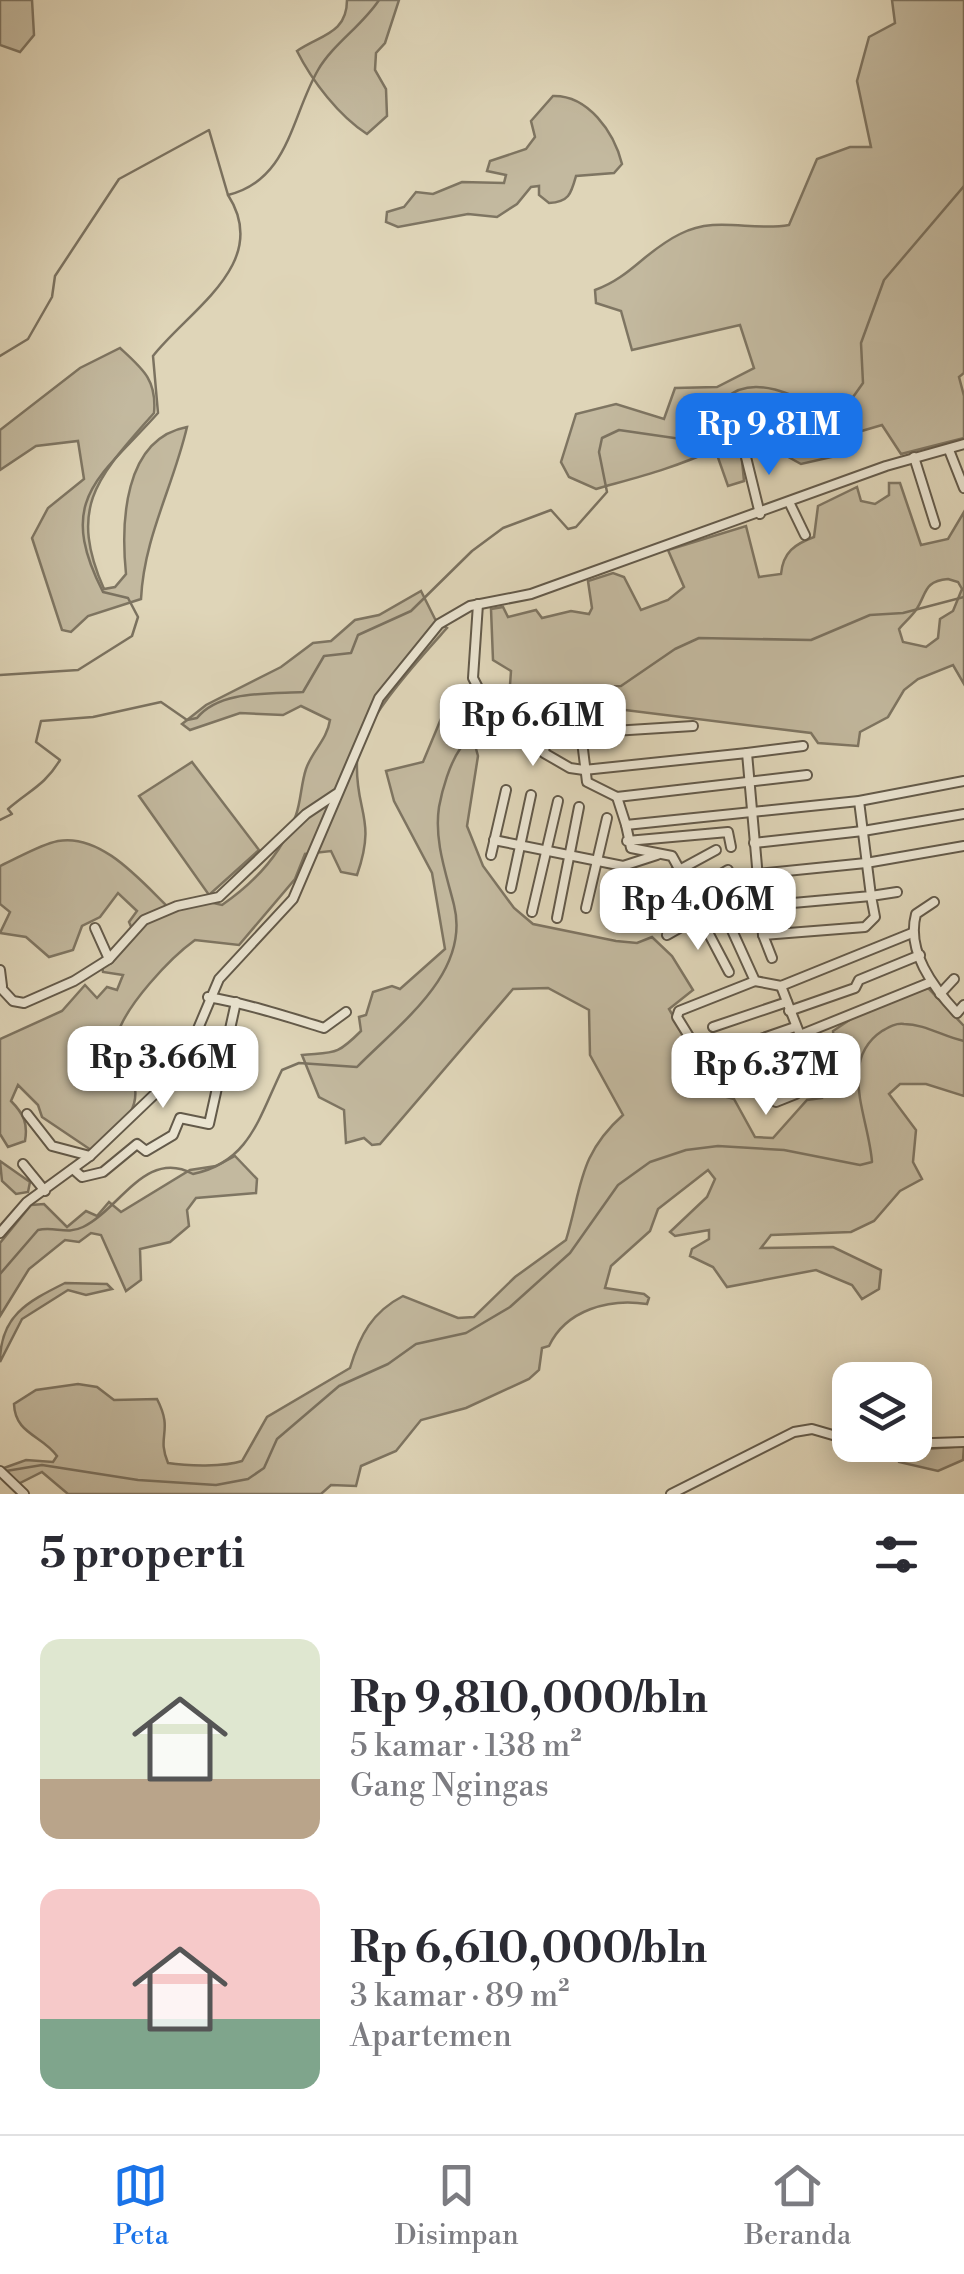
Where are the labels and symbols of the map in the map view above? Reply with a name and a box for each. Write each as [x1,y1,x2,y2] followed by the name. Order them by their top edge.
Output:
[666,393,872,478] pin: Rp 9.81M
[430,684,636,769] pin: Rp 6.61M
[595,868,801,953] pin: Rp 4.06M
[60,1026,266,1111] pin: Rp 3.66M
[663,1033,869,1118] pin: Rp 6.37M

